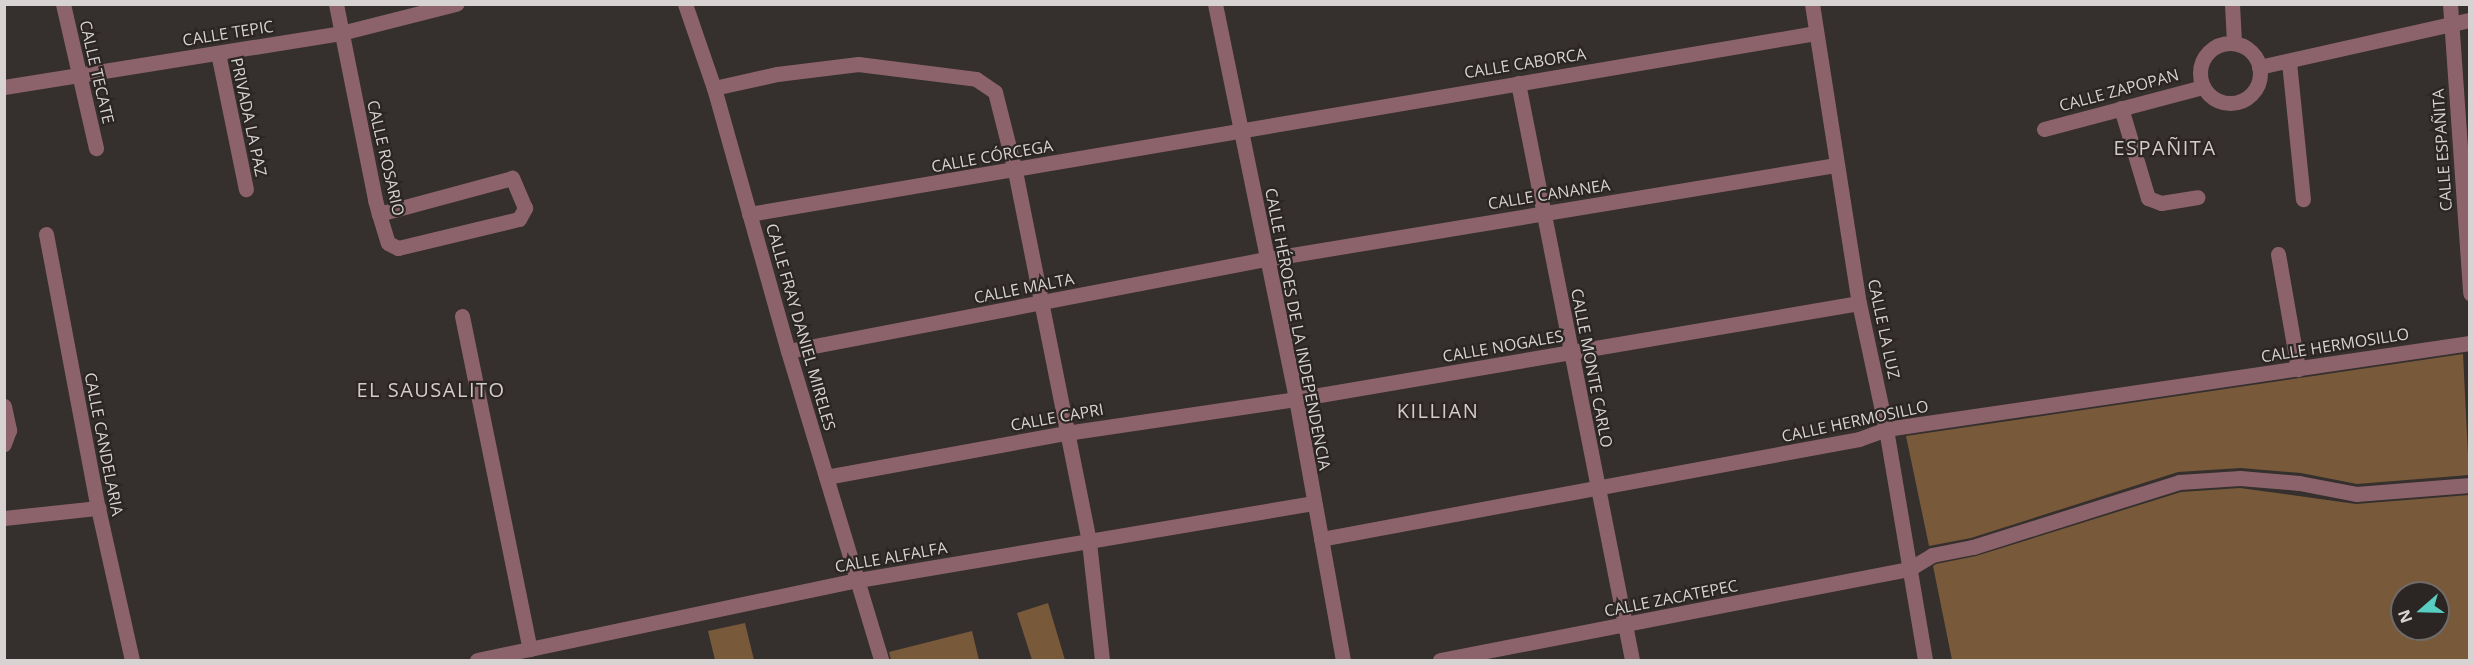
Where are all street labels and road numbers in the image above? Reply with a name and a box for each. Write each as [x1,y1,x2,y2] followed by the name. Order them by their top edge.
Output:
[181,16,275,50] street label: CALLE TEPIC
[76,18,118,126] street label: CALLE TECATE
[1463,44,1587,82] street label: CALLE CABORCA
[227,56,271,178] street label: PRIVADA LA PAZ
[2057,65,2181,115] street label: CALLE ZAPOPAN
[2428,88,2456,212] street label: CALLE ESPAÑITA
[363,98,409,218] street label: CALLE ROSARIO
[930,136,1054,176] street label: CALLE CÓRCEGA
[1487,175,1611,213] street label: CALLE CANANEA
[1261,186,1335,472] street label: CALLE HÉROES DE LA INDEPENDENCIA
[762,221,840,433] street label: CALLE FRAY DANIEL MIRELES
[972,269,1076,307] street label: CALLE MALTA
[1864,277,1904,381] street label: CALLE LA LUZ
[1567,287,1617,449] street label: CALLE MONTE CARLO
[2260,324,2410,366] street label: CALLE HERMOSILLO
[1441,326,1565,366] street label: CALLE NOGALES
[81,371,127,517] street label: CALLE CANDELARIA
[1780,396,1930,446] street label: CALLE HERMOSILLO
[1009,399,1105,435] street label: CALLE CAPRI
[833,538,949,576] street label: CALLE ALFALFA
[1603,576,1739,620] street label: CALLE ZACATEPEC

